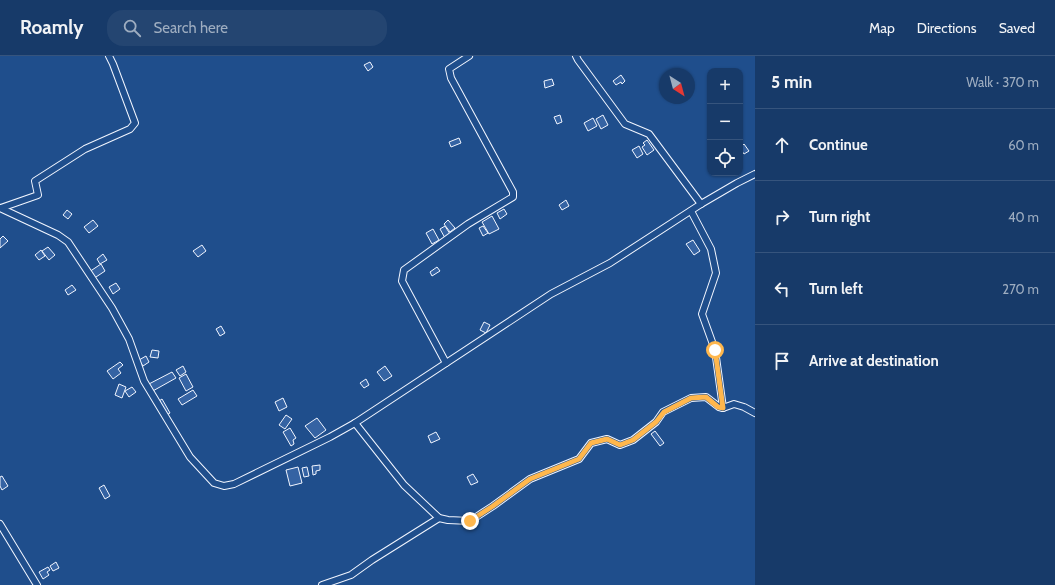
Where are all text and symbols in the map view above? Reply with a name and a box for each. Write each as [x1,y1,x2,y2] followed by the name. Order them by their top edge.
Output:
[107,10,387,46] search box
[20,16,83,39] text: Roamly
[121,17,143,39] icon: search
[153,19,228,37] text: Search here
[869,19,895,37] text: Map
[917,19,977,37] text: Directions
[999,19,1035,37] text: Saved
[659,68,695,104] north arrow
[707,68,743,176] map controls
[707,68,743,104] button: +
[771,72,812,92] text: 5 min
[966,74,1039,90] text: Walk · 370 m
[707,104,743,140] button: −
[771,134,793,156] icon: ahead
[809,136,868,154] text: Continue
[1008,137,1039,153] text: 60 m
[707,140,743,176] button: locate
[771,206,793,228] icon: right
[809,208,870,226] text: Turn right
[1008,209,1039,225] text: 40 m
[771,278,793,300] icon: left
[809,280,863,298] text: Turn left
[1002,281,1039,297] text: 270 m
[706,341,724,359] route start
[771,350,793,372] icon: arrive
[809,352,939,370] text: Arrive at destination
[461,512,479,530] route end

